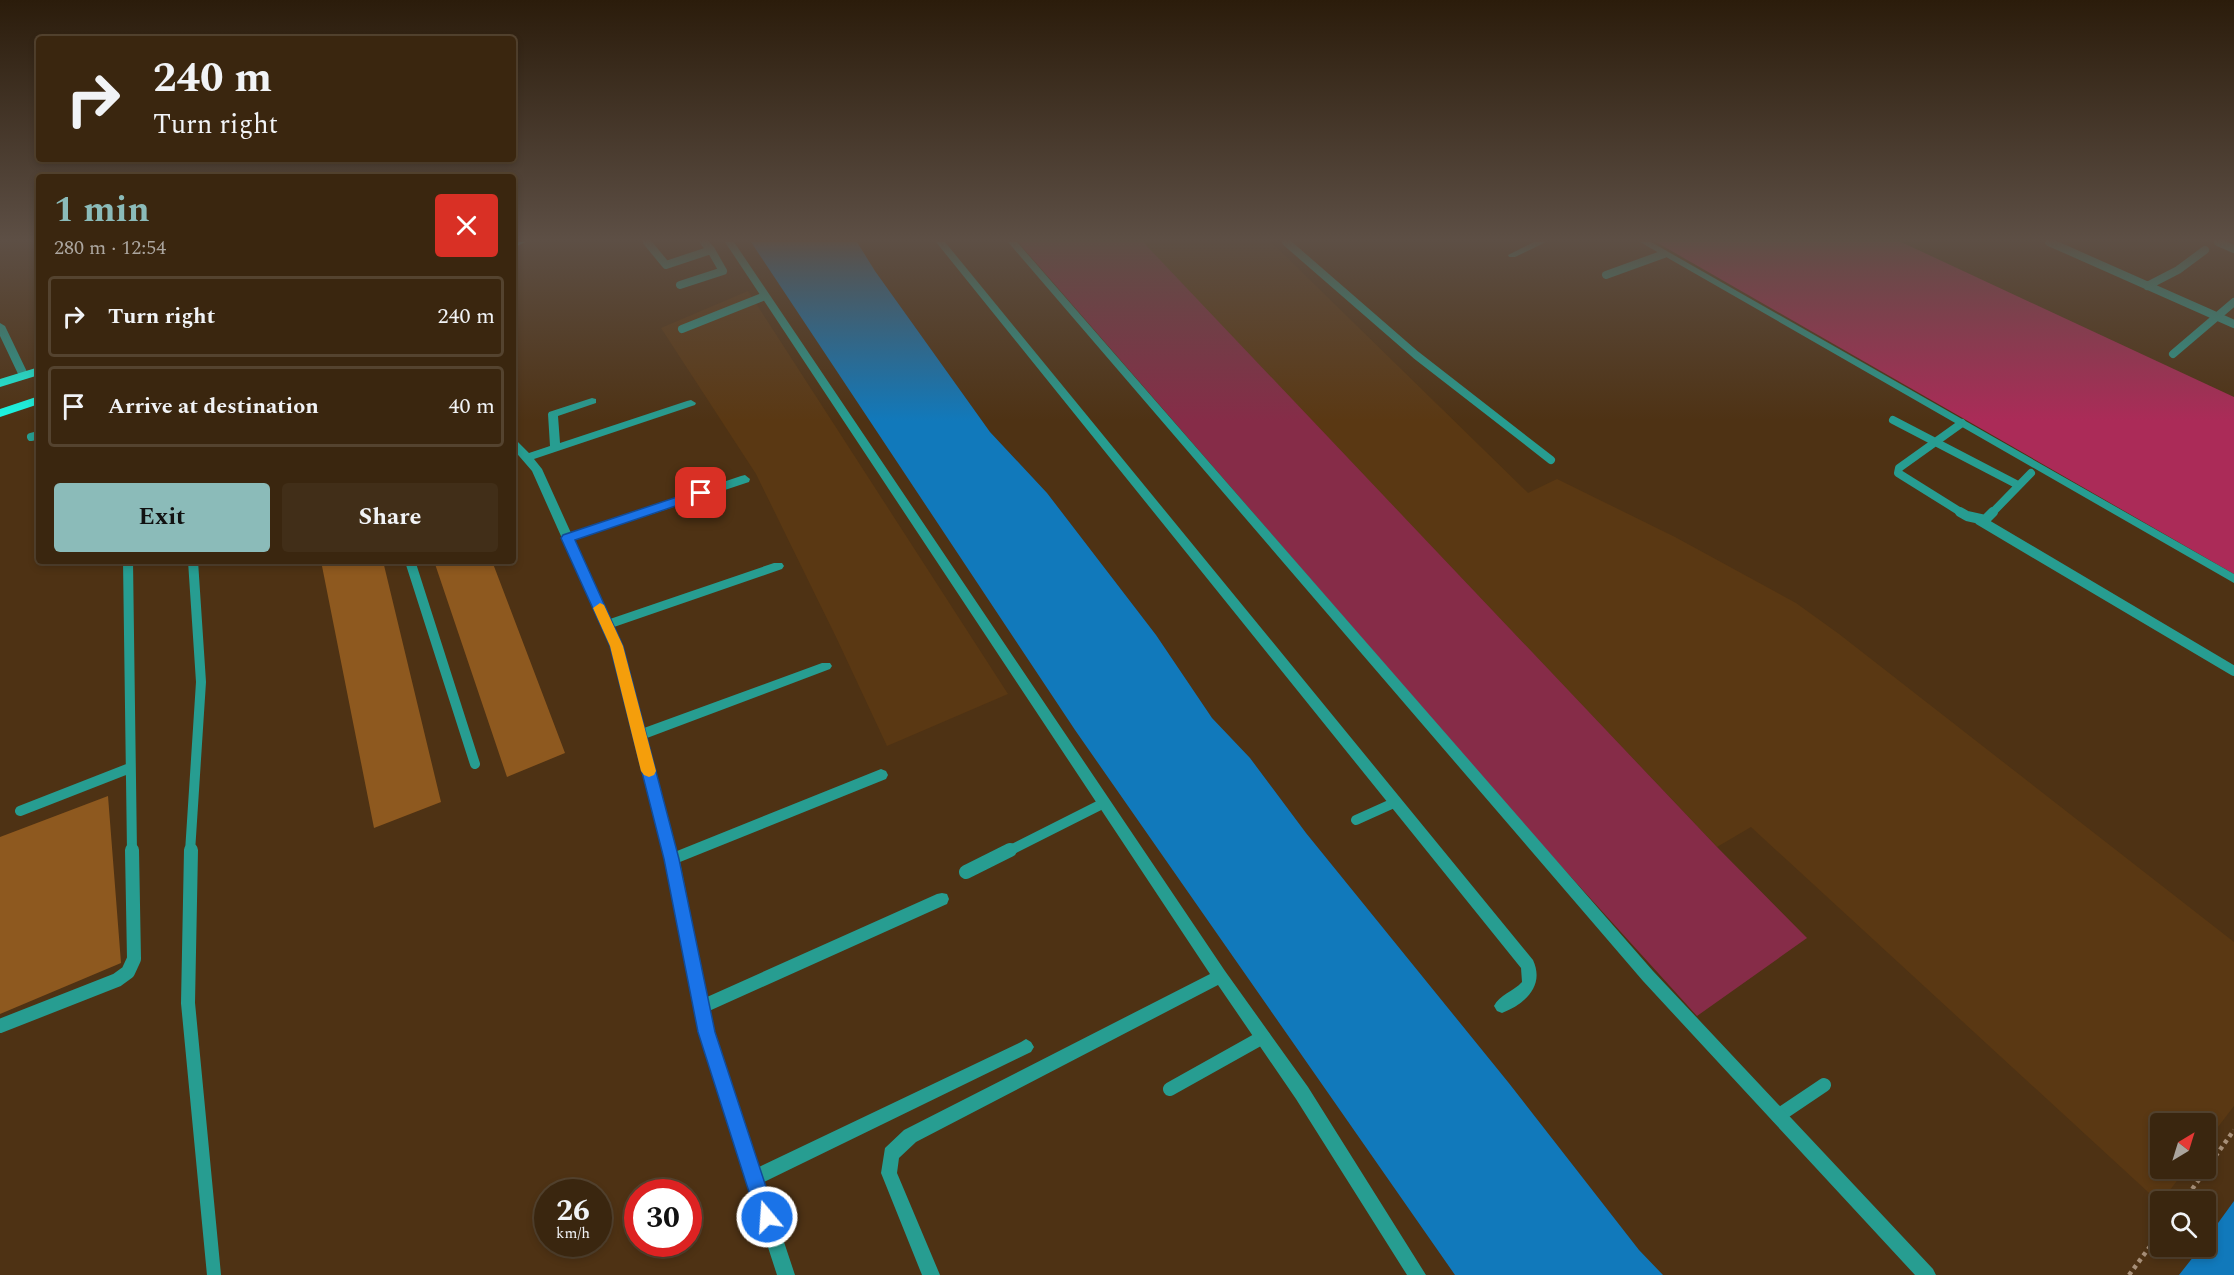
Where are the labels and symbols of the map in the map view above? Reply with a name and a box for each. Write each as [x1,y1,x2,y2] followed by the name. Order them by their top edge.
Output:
[675,467,726,518] pin
[2150,1113,2216,1179] north arrow
[624,1179,702,1257] speed limit sign: 30
[735,1185,799,1249] position arrow

